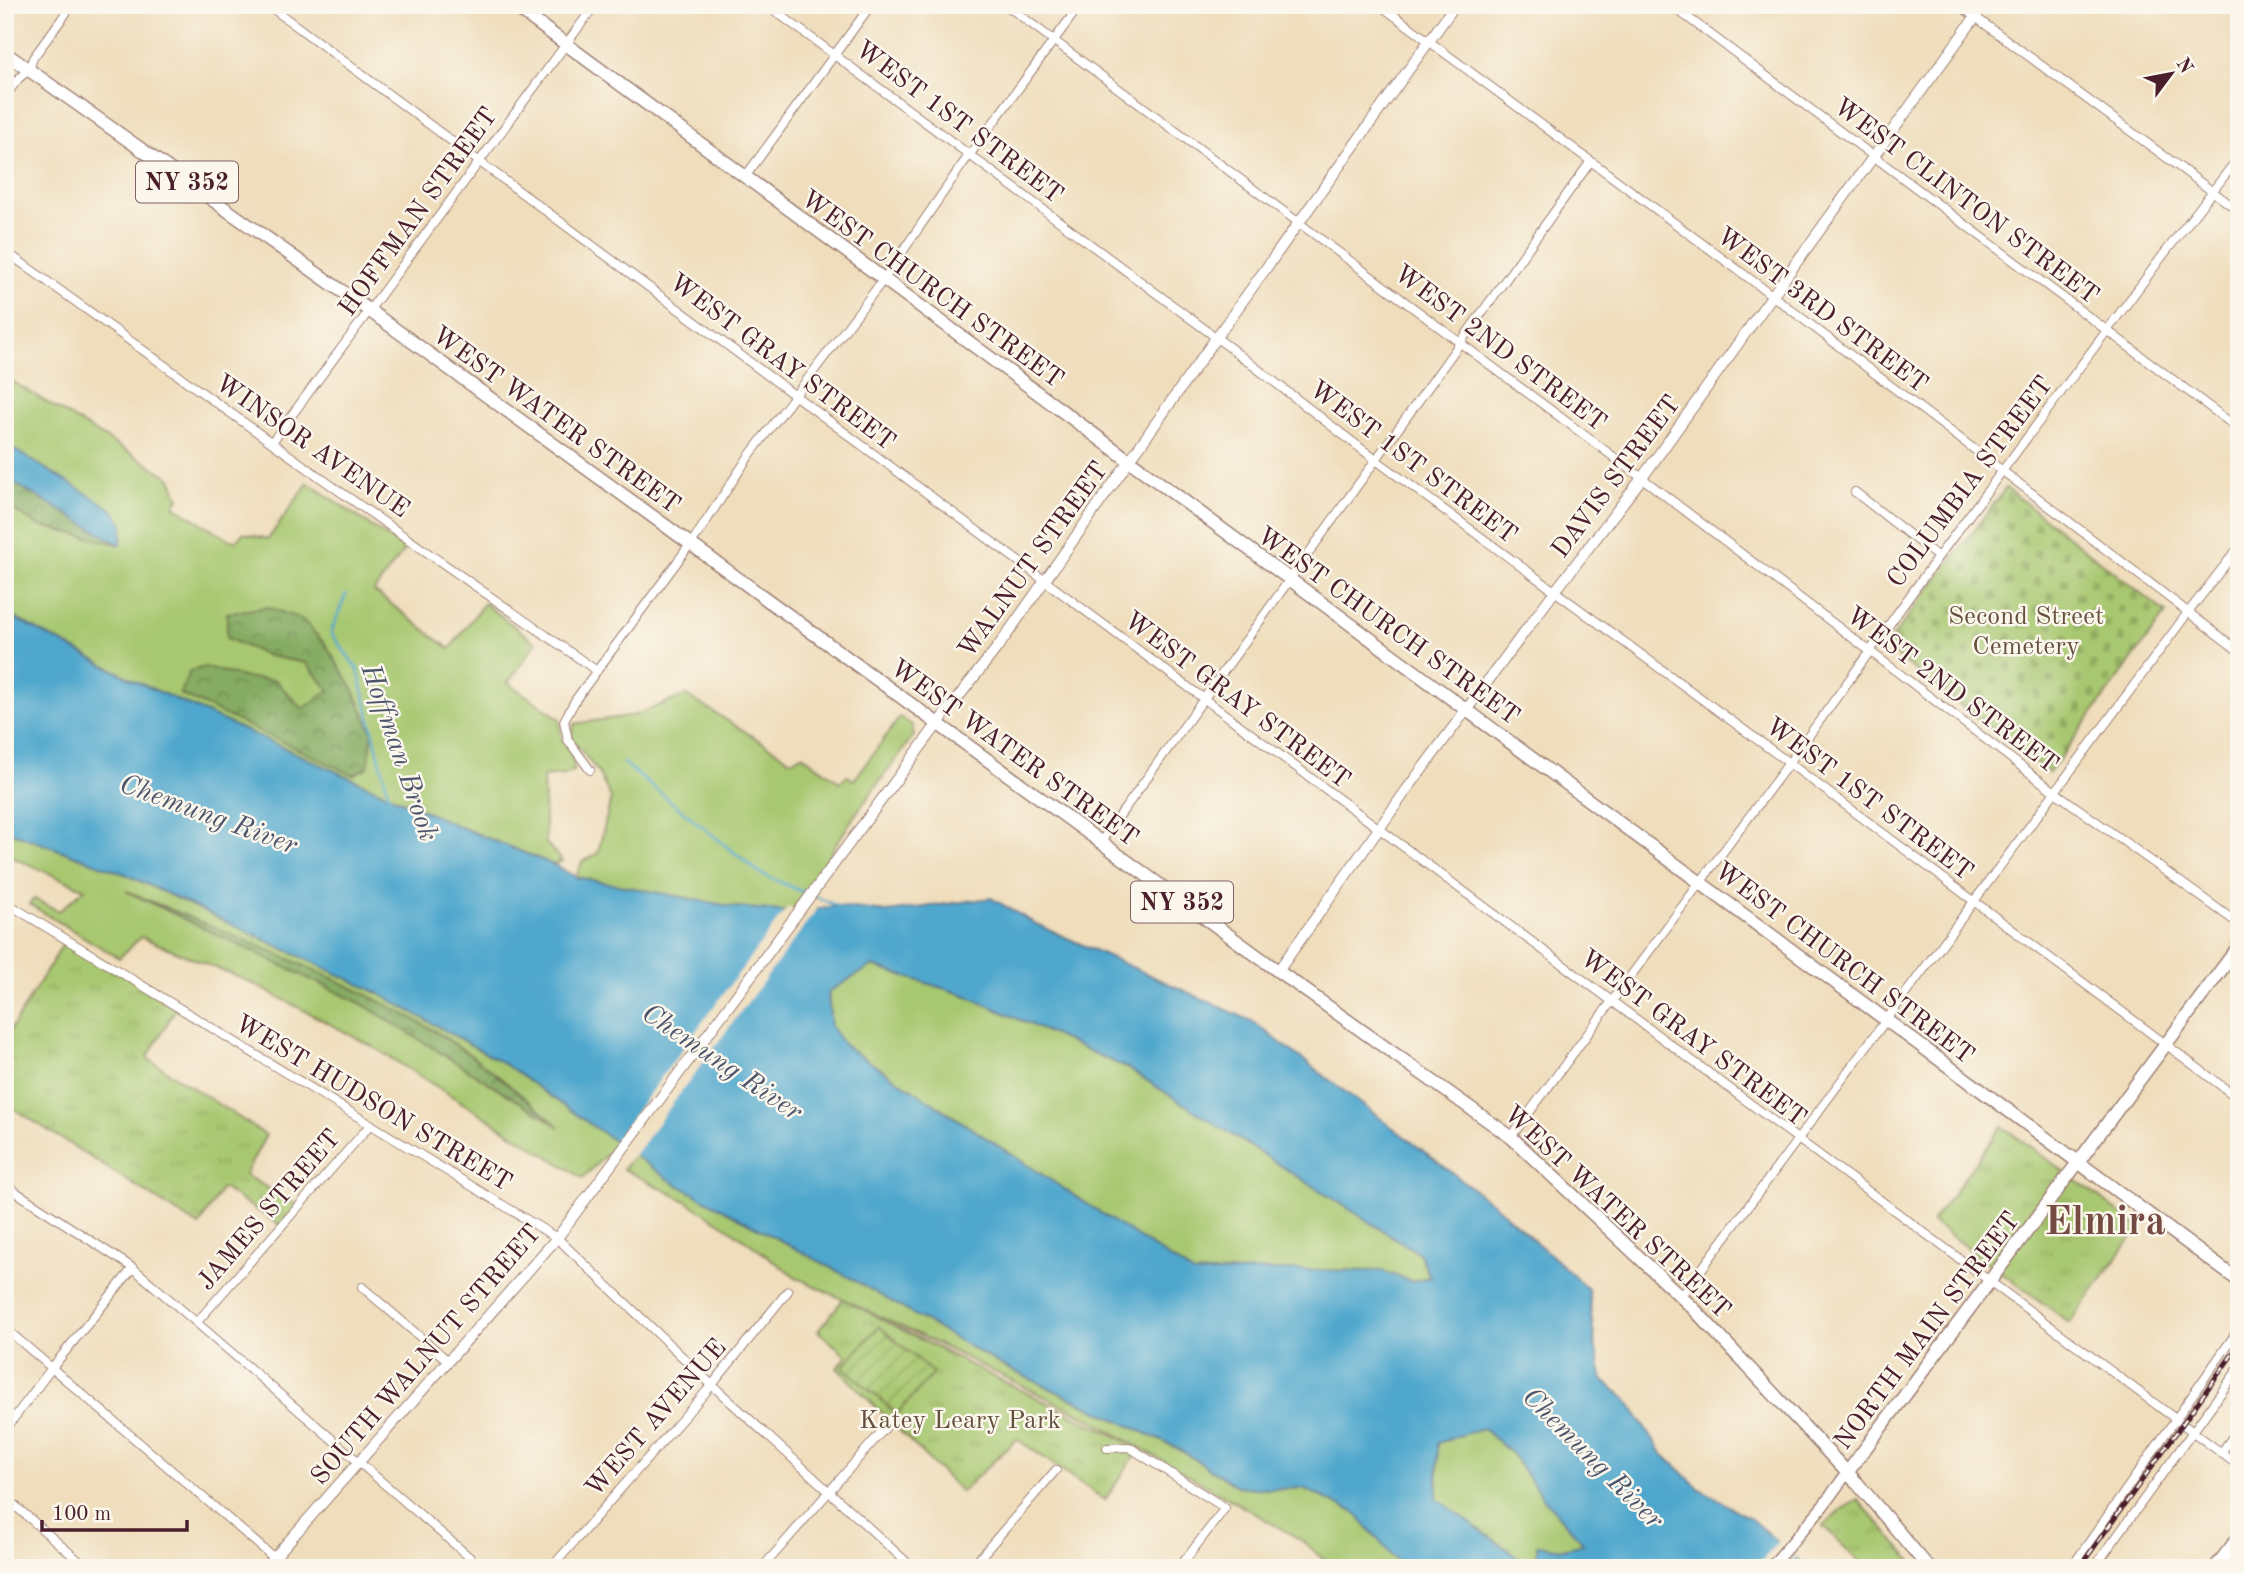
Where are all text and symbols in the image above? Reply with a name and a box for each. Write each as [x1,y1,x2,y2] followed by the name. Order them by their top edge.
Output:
[850,36,1067,209] street label: WEST 1ST STREET
[2136,38,2206,108] north arrow
[2171,55,2195,78] text: N
[1828,94,2103,310] street label: WEST CLINTON STREET
[334,103,503,321] street label: HOFFMAN STREET
[136,162,238,202] road number: NY 352
[796,186,1068,393] street label: WEST CHURCH STREET
[1711,223,1932,398] street label: WEST 3RD STREET
[1389,261,1611,437] street label: WEST 2ND STREET
[664,269,900,456] street label: WEST GRAY STREET
[427,322,685,519] street label: WEST WATER STREET
[210,370,414,523] street label: WINSOR AVENUE
[1883,372,2058,593] street label: COLUMBIA STREET
[1304,376,1521,549] street label: WEST 1ST STREET
[1547,391,1686,563] street label: DAVIS STREET
[954,457,1113,663] street label: WALNUT STREET
[1252,523,1524,730] street label: WEST CHURCH STREET
[1841,603,2063,779] street label: WEST 2ND STREET
[1948,604,2104,660] park label: Second Street Cemetery
[1119,607,1355,794] street label: WEST GRAY STREET
[885,655,1143,852] street label: WEST WATER STREET
[354,660,442,845] water label: Hoffman Brook
[1760,713,1977,886] street label: WEST 1ST STREET
[115,771,301,861] water label: Chemung River
[1709,858,1978,1069] street label: WEST CHURCH STREET
[1131,882,1233,922] road number: NY 352
[1575,945,1811,1132] street label: WEST GRAY STREET
[636,1000,807,1128] water label: Chemung River
[230,1011,516,1197] street label: WEST HUDSON STREET
[1498,1101,1735,1324] street label: WEST WATER STREET
[193,1125,346,1295] street label: JAMES STREET
[2044,1204,2166,1244] district label: Elmira
[1830,1208,2025,1455] street label: NORTH MAIN STREET
[307,1220,546,1490] street label: SOUTH WALNUT STREET
[581,1334,732,1502] street label: WEST AVENUE
[1516,1383,1668,1536] water label: Chemung River
[859,1408,1061,1434] park label: Katey Leary Park
[42,1489,187,1533] scale bar
[52,1504,111,1525] text: 100 m

